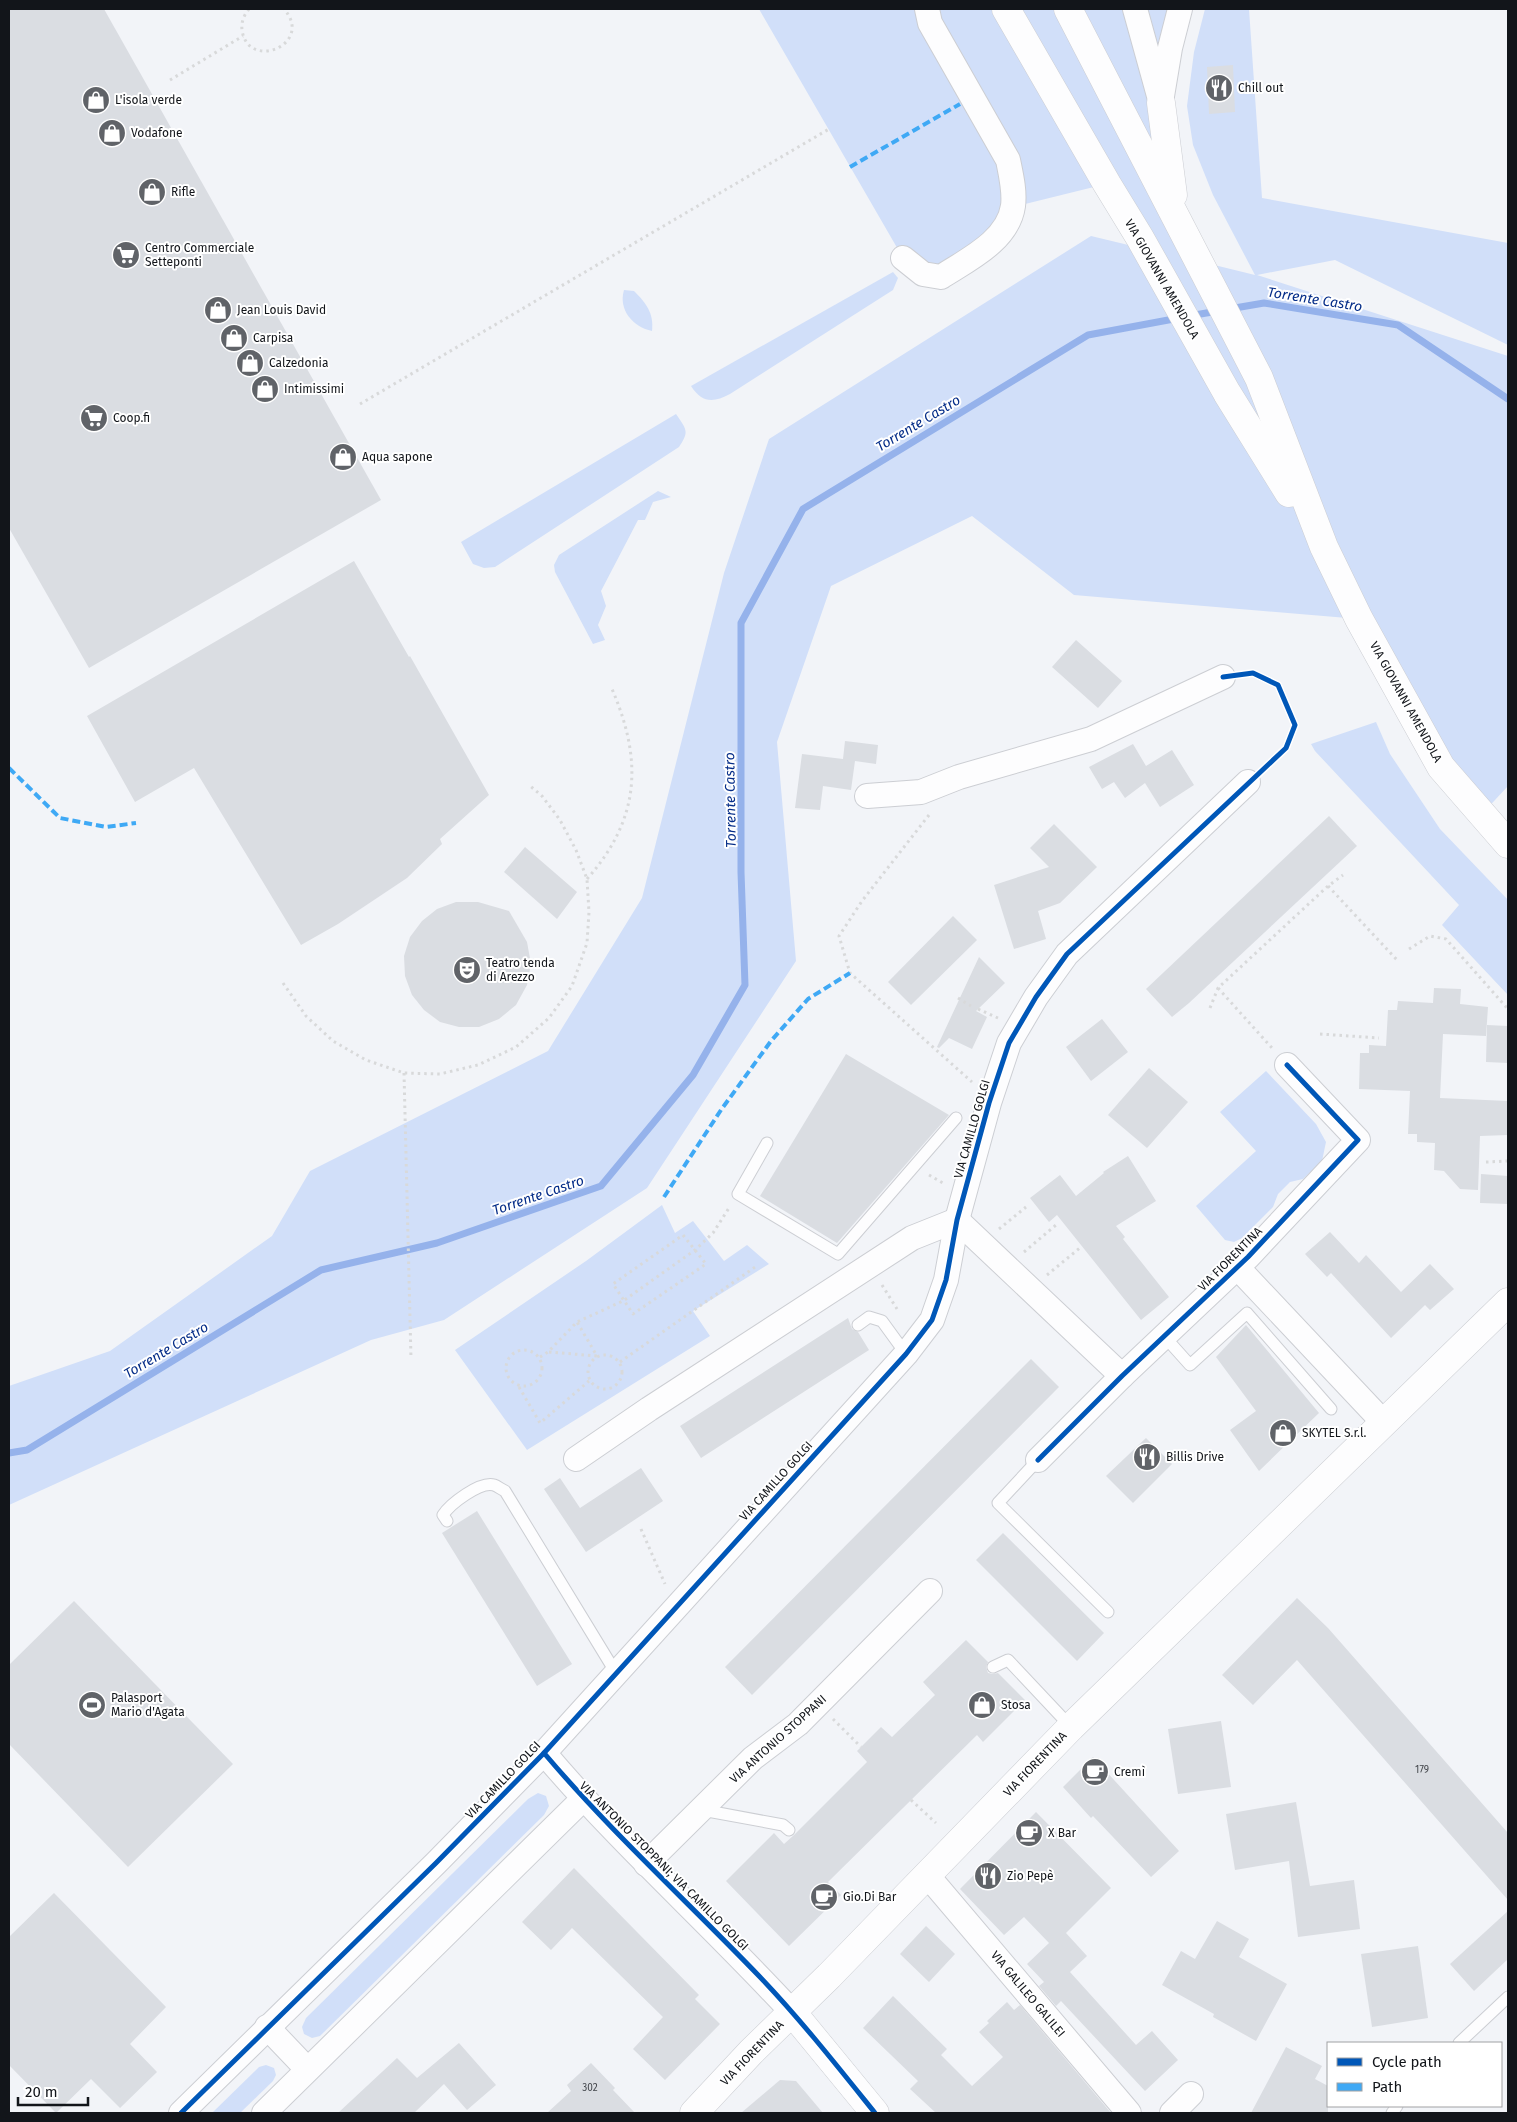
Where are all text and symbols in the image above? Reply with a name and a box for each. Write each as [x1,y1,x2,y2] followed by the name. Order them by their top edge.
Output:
[1204,73,1234,103] restaurant icon: Chill out
[1238,81,1284,95] place label: Chill out
[81,85,111,115] shop icon: L'isola verde
[115,93,182,107] place label: L'isola verde
[97,118,127,148] shop icon: Vodafone
[131,126,183,140] place label: Vodafone
[137,177,167,207] shop icon: Rifle
[171,185,195,199] place label: Rifle
[1122,217,1202,341] street label: VIA GIOVANNI AMENDOLA
[111,240,141,270] supermarket icon: Centro Commerciale Setteponti
[145,241,254,269] place label: Centro Commerciale Setteponti
[1266,284,1363,315] water label: Torrente Castro
[203,295,233,325] shop icon: Jean Louis David
[237,303,326,317] place label: Jean Louis David
[219,323,249,353] shop icon: Carpisa
[253,331,293,345] place label: Carpisa
[235,348,265,378] shop icon: Calzedonia
[269,356,328,370] place label: Calzedonia
[250,374,280,404] shop icon: Intimissimi
[284,382,344,396] place label: Intimissimi
[873,392,964,455] water label: Torrente Castro
[79,403,109,433] supermarket icon: Coop.fi
[113,411,150,425] place label: Coop.fi
[328,442,358,472] shop icon: Aqua sapone
[362,450,432,464] place label: Aqua sapone
[1367,639,1445,765] street label: VIA GIOVANNI AMENDOLA
[721,752,740,848] water label: Torrente Castro
[452,955,482,985] theatre icon: Teatro tenda di Arezzo
[486,956,555,984] place label: Teatro tenda di Arezzo
[951,1078,993,1180] street label: VIA CAMILLO GOLGI
[490,1172,586,1219] water label: Torrente Castro
[1195,1224,1265,1294] street label: VIA FIORENTINA
[121,1319,212,1382] water label: Torrente Castro
[1268,1418,1298,1448] shop icon: SKYTEL S.r.l.
[1302,1426,1367,1440] place label: SKYTEL S.r.l.
[737,1438,815,1524] street label: VIA CAMILLO GOLGI
[1132,1442,1162,1472] restaurant icon: Billis Drive
[1166,1450,1224,1464] place label: Billis Drive
[77,1690,107,1720] sports icon: Palasport Mario d'Agata
[967,1690,997,1720] shop icon: Stosa
[111,1691,185,1719] place label: Palasport Mario d'Agata
[727,1692,829,1786] street label: VIA ANTONIO STOPPANI
[1001,1698,1031,1712] place label: Stosa
[1001,1729,1070,1799] street label: VIA FIORENTINA
[463,1738,543,1822] street label: VIA CAMILLO GOLGI
[1080,1757,1110,1787] cafe icon: Cremì
[1415,1764,1429,1776] house number: 179
[1114,1765,1146,1779] place label: Cremì
[577,1779,751,1953] street label: VIA ANTONIO STOPPANI; VIA CAMILLO GOLGI
[1014,1818,1044,1848] cafe icon: X Bar
[1048,1826,1076,1840] place label: X Bar
[973,1861,1003,1891] restaurant icon: Zio Pepè
[1007,1869,1054,1883] place label: Zio Pepè
[809,1882,839,1912] cafe icon: Gio.Di Bar
[843,1890,897,1904] place label: Gio.Di Bar
[988,1948,1068,2040] street label: VIA GALILEO GALILEI
[718,2018,787,2088] street label: VIA FIORENTINA
[1327,2042,1502,2107] legend
[1372,2053,1442,2071] text: Cycle path
[18,2074,88,2106] scale bar
[1372,2078,1402,2096] text: Path
[582,2082,598,2094] house number: 302
[25,2083,58,2101] text: 20 m

